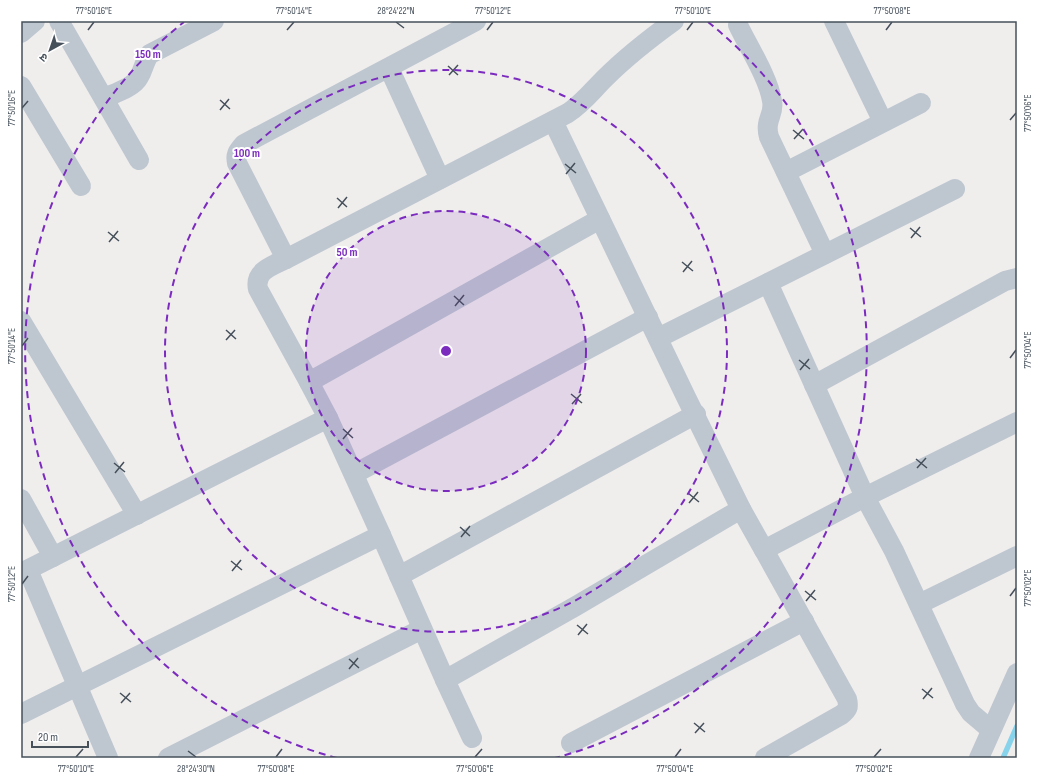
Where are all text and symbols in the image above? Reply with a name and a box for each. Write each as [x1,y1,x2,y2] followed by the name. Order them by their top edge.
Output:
[76,5,112,17] text: 77°50'16"E
[276,5,312,17] text: 77°50'14"E
[377,5,415,17] text: 28°24'22"N
[475,5,511,17] text: 77°50'12"E
[675,5,711,17] text: 77°50'10"E
[873,5,911,17] text: 77°50'08"E
[30,30,70,70] north arrow
[135,47,161,62] text: 150 m
[37,50,51,64] text: उ
[6,90,18,126] text: 77°50'16"E
[1022,94,1034,132] text: 77°50'06"E
[234,146,260,161] text: 100 m
[337,245,357,260] text: 50 m
[6,328,18,364] text: 77°50'14"E
[1022,331,1034,369] text: 77°50'04"E
[439,344,453,358] centre of rings
[6,566,18,602] text: 77°50'12"E
[1022,569,1034,607] text: 77°50'02"E
[32,723,88,749] scale bar
[38,730,58,745] text: 20 m
[58,763,94,775] text: 77°50'10"E
[177,763,215,775] text: 28°24'30"N
[257,763,295,775] text: 77°50'08"E
[456,763,494,775] text: 77°50'06"E
[656,763,694,775] text: 77°50'04"E
[855,763,893,775] text: 77°50'02"E

